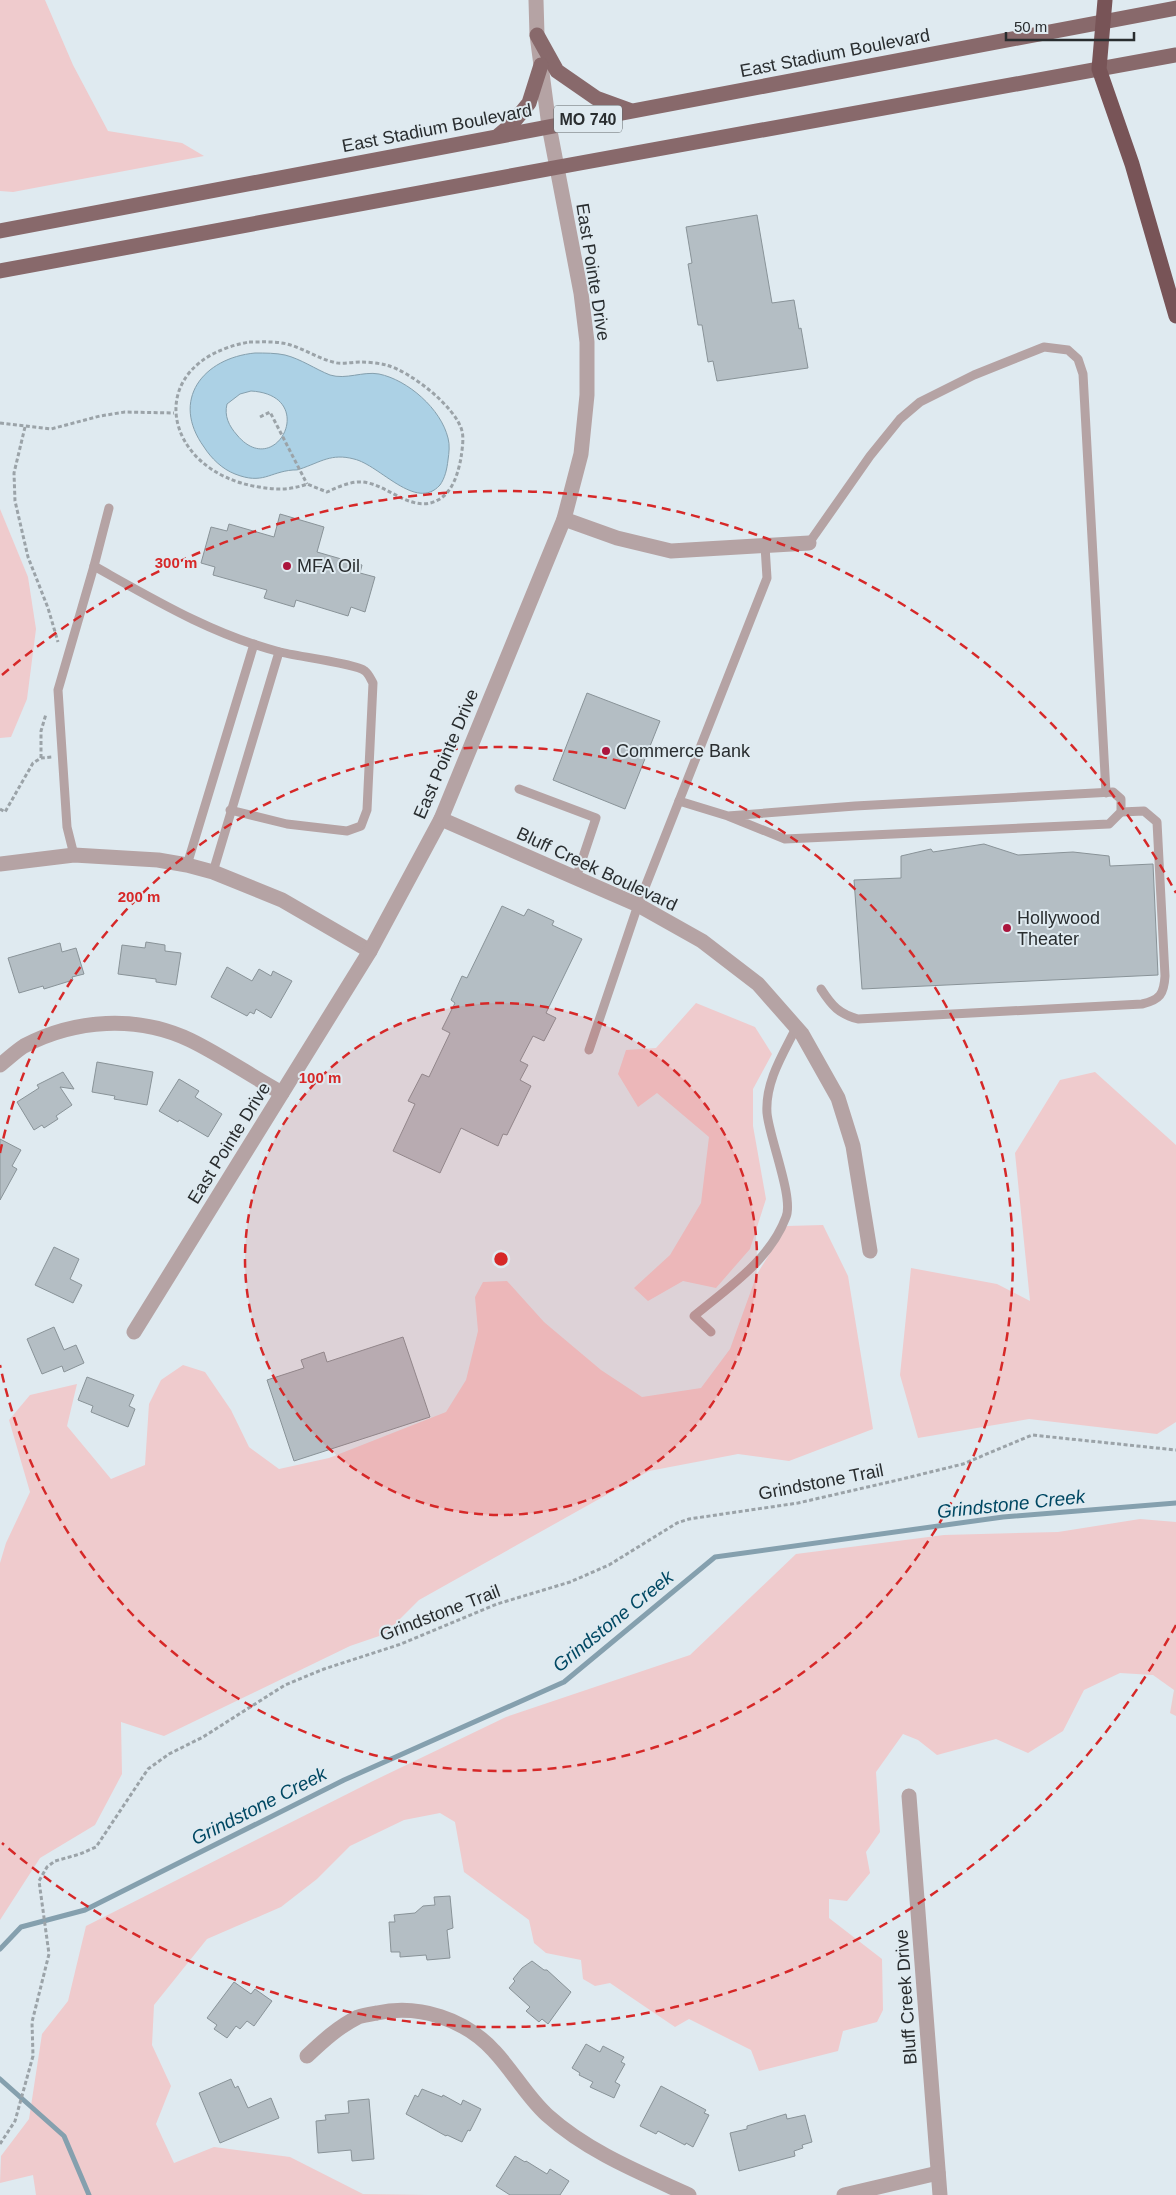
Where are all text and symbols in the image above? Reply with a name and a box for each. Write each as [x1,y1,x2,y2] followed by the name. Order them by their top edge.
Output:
[1006,10,1134,42] scale bar
[1014,18,1047,35] text: 50 m
[738,25,932,81] street label: East Stadium Boulevard
[340,100,534,156] street label: East Stadium Boulevard
[554,106,622,132] road number: MO 740
[572,202,614,342] street label: East Pointe Drive
[155,554,197,571] text: 300 m
[297,556,360,576] place label: MFA Oil
[281,560,293,572] marker: MFA Oil
[410,686,482,822] street label: East Pointe Drive
[616,741,751,761] place label: Commerce Bank
[600,745,612,757] marker: Commerce Bank
[514,823,680,915] street label: Bluff Creek Boulevard
[118,888,160,905] text: 200 m
[1017,908,1100,949] place label: Hollywood Theater
[1001,922,1013,934] marker: Hollywood Theater
[299,1069,341,1086] text: 100 m
[184,1079,274,1207] street label: East Pointe Drive
[492,1250,510,1268] centre of rings
[757,1460,885,1504] street label: Grindstone Trail
[936,1486,1088,1522] water label: Grindstone Creek
[549,1565,679,1676] water label: Grindstone Creek
[377,1581,503,1645] street label: Grindstone Trail
[188,1762,331,1849] water label: Grindstone Creek
[891,1929,921,2065] street label: Bluff Creek Drive

